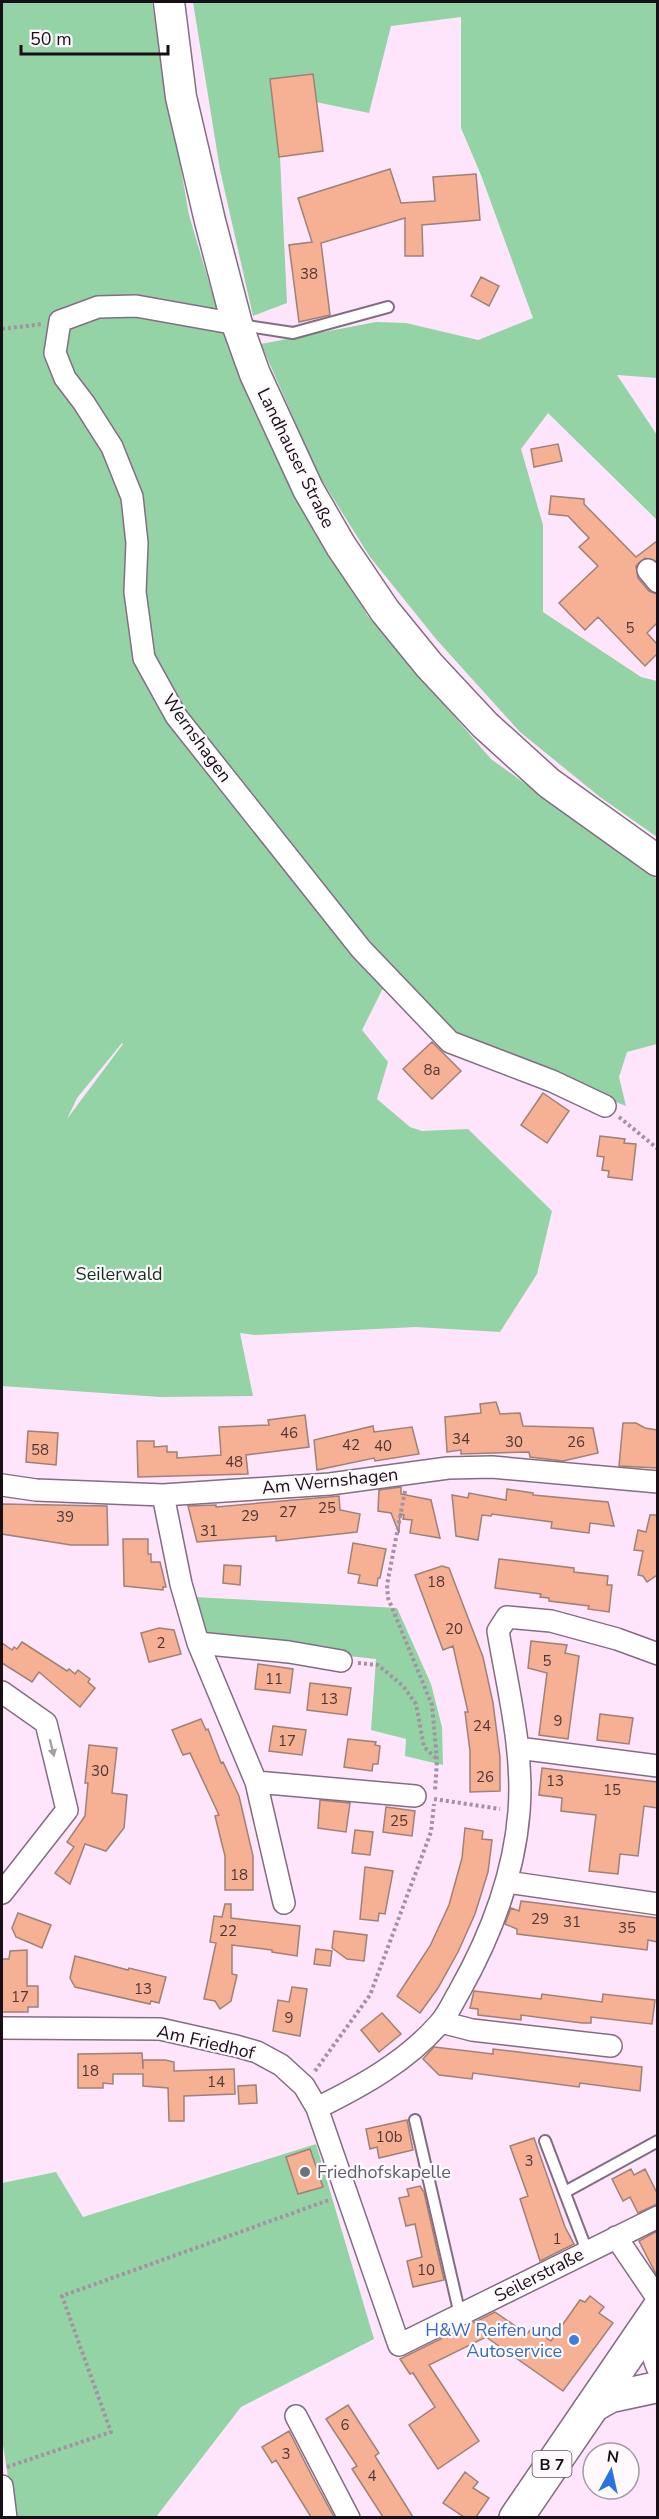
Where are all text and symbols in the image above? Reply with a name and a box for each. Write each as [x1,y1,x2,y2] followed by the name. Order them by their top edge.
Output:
[21,18,168,56] scale bar
[30,27,72,51] text: 50 m
[300,264,318,284] house number: 38
[252,384,340,532] street label: Landhauser Straße
[625,618,635,638] house number: 5
[157,689,237,787] street label: Wernshagen
[424,1060,440,1080] house number: 8a
[76,1262,162,1286] park label: Seilerwald
[280,1423,298,1443] house number: 46
[452,1429,470,1449] house number: 34
[505,1432,523,1452] house number: 30
[567,1432,585,1452] house number: 26
[342,1435,360,1455] house number: 42
[374,1436,392,1456] house number: 40
[31,1440,49,1460] house number: 58
[225,1452,243,1472] house number: 48
[261,1462,399,1500] street label: Am Wernshagen
[318,1498,336,1518] house number: 25
[279,1502,297,1522] house number: 27
[241,1506,259,1526] house number: 29
[56,1507,74,1527] house number: 39
[200,1521,218,1541] house number: 31
[427,1572,445,1592] house number: 18
[445,1619,463,1639] house number: 20
[156,1633,166,1653] house number: 2
[542,1651,552,1671] house number: 5
[265,1669,283,1689] house number: 11
[320,1689,338,1709] house number: 13
[553,1711,563,1731] house number: 9
[473,1716,491,1736] house number: 24
[278,1731,296,1751] house number: 17
[47,1739,57,1757] one-way arrow
[91,1761,109,1781] house number: 30
[476,1767,494,1787] house number: 26
[546,1771,564,1791] house number: 13
[603,1780,621,1800] house number: 15
[390,1811,408,1831] house number: 25
[230,1865,248,1885] house number: 18
[531,1909,549,1929] house number: 29
[563,1912,581,1932] house number: 31
[618,1918,636,1938] house number: 35
[219,1921,237,1941] house number: 22
[134,1979,152,1999] house number: 13
[11,1987,29,2007] house number: 17
[284,2008,294,2028] house number: 9
[155,2019,258,2065] street label: Am Friedhof
[81,2061,99,2081] house number: 18
[207,2072,225,2092] house number: 14
[376,2127,403,2147] house number: 10b
[524,2151,534,2171] house number: 3
[317,2160,451,2184] place label: Friedhofskapelle
[298,2165,312,2179] marker: Friedhofskapelle
[552,2229,562,2249] house number: 1
[490,2242,588,2308] street label: Seilerstraße
[417,2260,435,2280] house number: 10
[425,2318,562,2363] place label: H&W Reifen und Autoservice
[567,2333,581,2347] marker: H&W Reifen und Autoservice
[340,2415,350,2435] house number: 6
[581,2441,641,2501] north arrow
[281,2444,291,2464] house number: 3
[605,2445,620,2469] text: N
[532,2451,572,2477] road number: B 7
[367,2466,377,2486] house number: 4

